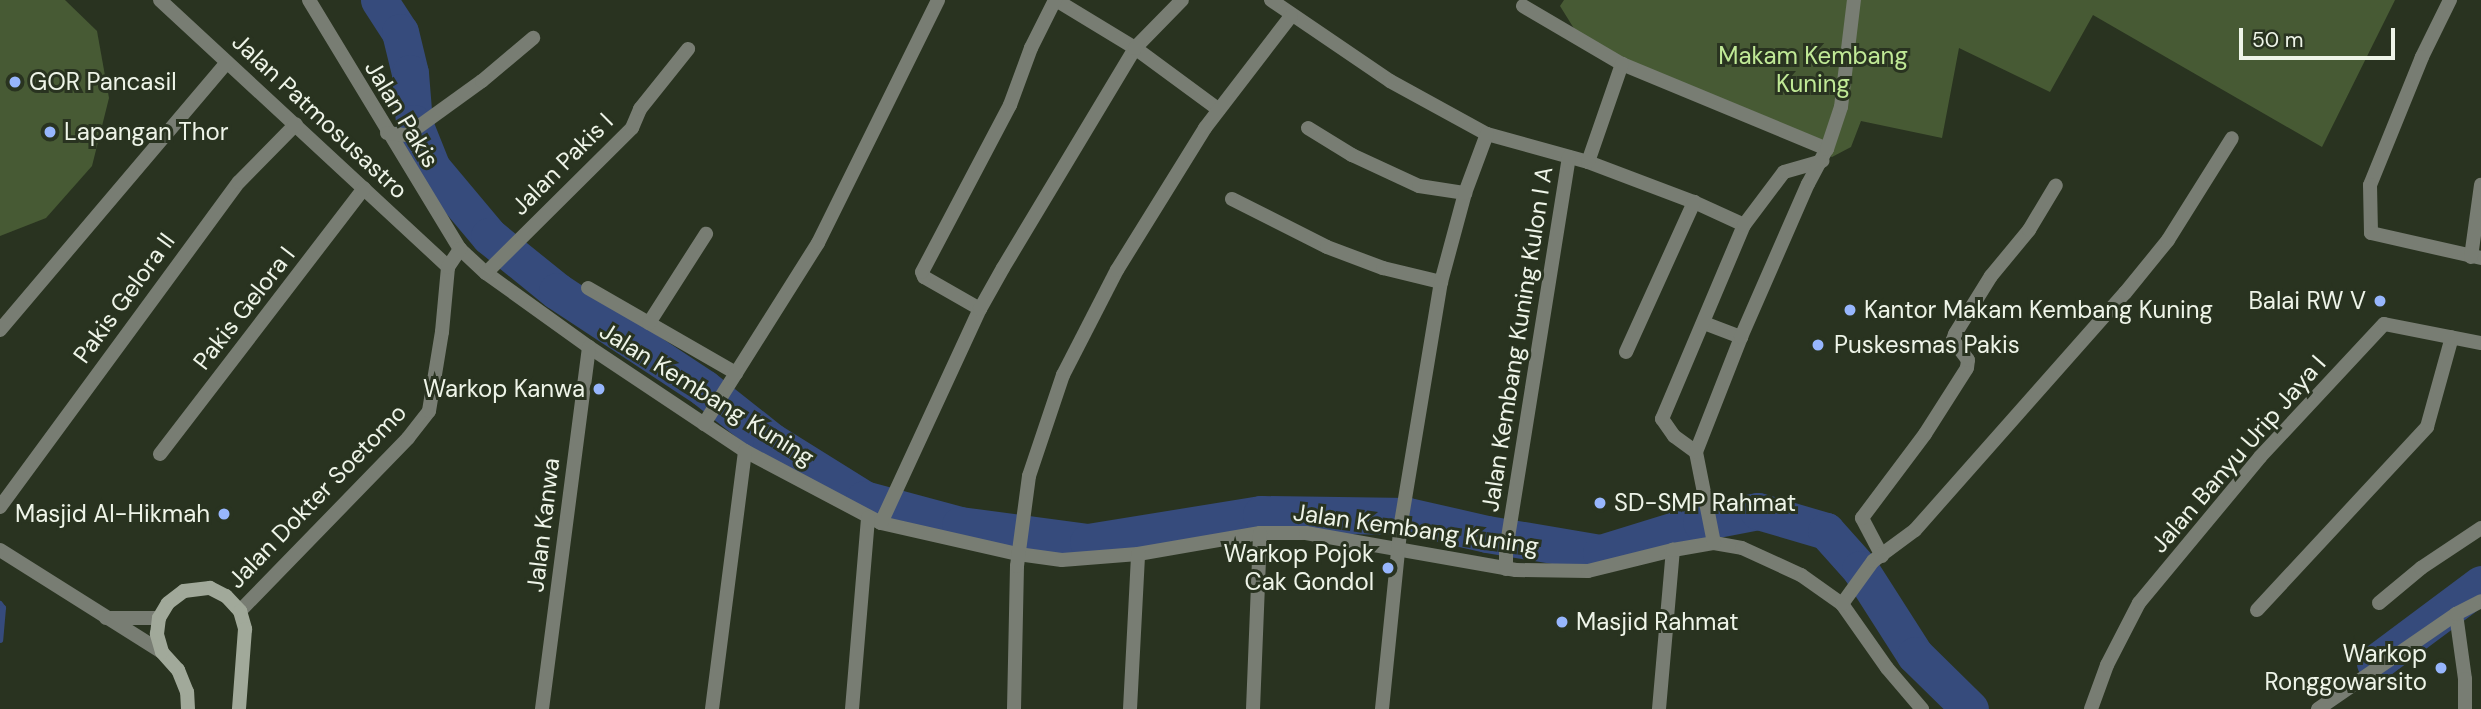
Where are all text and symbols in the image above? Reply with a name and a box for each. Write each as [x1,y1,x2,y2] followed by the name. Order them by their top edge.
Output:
[2243,14,2399,58] scale bar
[2252,26,2303,54] text: 50 m
[226,27,414,205] street label: Jalan Patmosusastro
[1718,42,1908,98] park label: Makam Kembang Kuning
[359,55,445,173] street label: Jalan Pakis
[29,68,177,96] place label: GOR Pancasil
[7,74,23,90] marker: GOR Pancasil
[505,107,619,221] street label: Jalan Pakis I
[64,118,229,146] place label: Lapangan Thor
[42,124,58,140] marker: Lapangan Thor
[1475,164,1559,514] street label: Jalan Kembang Kuning Kulon I A
[67,227,181,369] street label: Pakis Gelora II
[187,241,301,375] street label: Pakis Gelora I
[2248,287,2366,315] place label: Balai RW V
[2372,293,2388,309] marker: Balai RW V
[1864,296,2213,324] place label: Kantor Makam Kembang Kuning
[1842,302,1858,318] marker: Kantor Makam Kembang Kuning
[594,316,820,472] street label: Jalan Kembang Kuning
[1834,331,2020,359] place label: Puskesmas Pakis
[1808,335,1828,355] marker: Puskesmas Pakis
[2144,349,2332,559] street label: Jalan Banyu Urip Jaya I
[423,375,585,403] place label: Warkop Kanwa
[591,381,607,397] marker: Warkop Kanwa
[222,398,412,594] street label: Jalan Dokter Soetomo
[520,456,566,594] street label: Jalan Kanwa
[1614,489,1796,517] place label: SD-SMP Rahmat
[1592,495,1608,511] marker: SD-SMP Rahmat
[1291,498,1541,560] street label: Jalan Kembang Kuning
[15,500,210,528] place label: Masjid Al-Hikmah
[216,506,232,522] marker: Masjid Al-Hikmah
[1224,540,1374,596] place label: Warkop Pojok Cak Gondol
[1380,560,1396,576] marker: Warkop Pojok Cak Gondol
[1576,608,1739,636] place label: Masjid Rahmat
[1554,614,1570,630] marker: Masjid Rahmat
[2264,640,2427,696] place label: Warkop Ronggowarsito
[2433,660,2449,676] marker: Warkop Ronggowarsito

